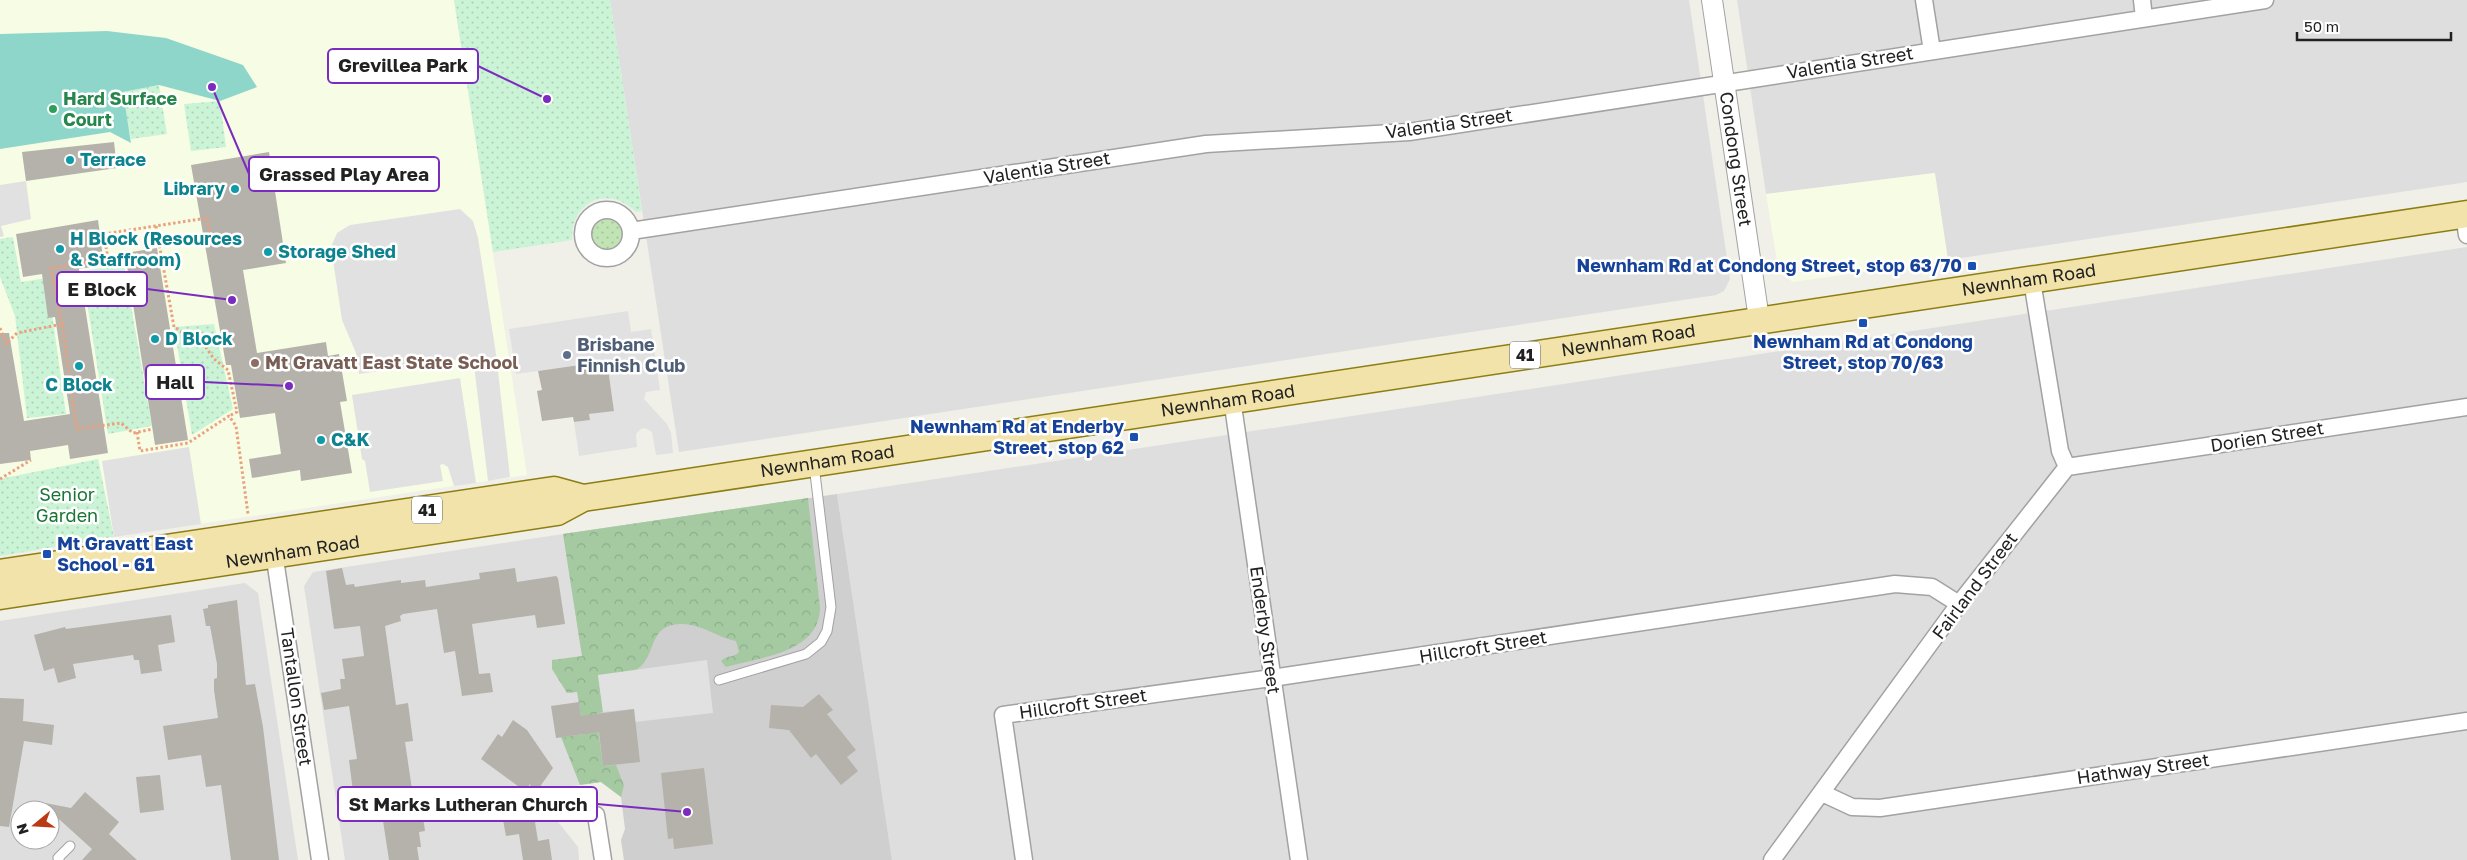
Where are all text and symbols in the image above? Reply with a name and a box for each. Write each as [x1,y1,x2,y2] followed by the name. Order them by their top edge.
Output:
[2297,10,2451,42] scale bar
[2304,17,2339,35] text: 50 m
[1785,41,1915,83] street label: Valentia Street
[328,49,478,83] callout: Grevillea Park
[338,53,468,76] text: Grevillea Park
[63,87,178,130] place label: Hard Surface Court
[1716,90,1757,228] street label: Condong Street
[47,103,59,115] marker: Hard Surface Court
[1384,103,1514,143] street label: Valentia Street
[982,146,1112,188] street label: Valentia Street
[80,148,146,170] place label: Terrace
[64,154,76,166] marker: Terrace
[249,157,439,191] callout: Grassed Play Area
[259,162,429,185] text: Grassed Play Area
[163,177,225,199] place label: Library
[229,183,241,195] marker: Library
[70,227,242,270] place label: H Block (Resources & Staffroom)
[278,240,396,262] place label: Storage Shed
[54,243,66,255] marker: H Block (Resources & Staffroom)
[262,246,274,258] marker: Storage Shed
[1577,254,1962,276] place label: Newnham Rd at Condong Street, stop 63/70
[1960,258,2097,300] street label: Newnham Road
[1966,260,1978,272] marker: Newnham Rd at Condong Street, stop 63/70
[57,272,147,306] callout: E Block
[67,277,137,300] text: E Block
[1857,317,1869,329] marker: Newnham Rd at Condong Street, stop 70/63
[1560,318,1697,360] street label: Newnham Road
[165,327,233,349] place label: D Block
[1753,330,1973,373] place label: Newnham Rd at Condong Street, stop 70/63
[149,333,161,345] marker: D Block
[577,333,685,376] place label: Brisbane Finnish Club
[1510,342,1540,368] road number: 41
[561,349,573,361] marker: Brisbane Finnish Club
[265,351,518,373] place label: Mt Gravatt East State School
[249,357,261,369] marker: Mt Gravatt East State School
[73,360,85,372] marker: C Block
[146,365,204,399] callout: Hall
[156,370,194,393] text: Hall
[45,373,113,395] place label: C Block
[1159,379,1296,421] street label: Newnham Road
[910,415,1124,458] place label: Newnham Rd at Enderby Street, stop 62
[2209,416,2325,456] street label: Dorien Street
[331,428,370,450] place label: C&K
[1128,431,1140,443] marker: Newnham Rd at Enderby Street, stop 62
[315,434,327,446] marker: C&K
[759,439,896,481] street label: Newnham Road
[36,483,98,526] park label: Senior Garden
[412,496,442,524] road number: 41
[1927,528,2022,643] street label: Fairland Street
[224,530,361,572] street label: Newnham Road
[57,532,193,575] place label: Mt Gravatt East School - 61
[41,548,53,560] marker: Mt Gravatt East School - 61
[1246,564,1286,695] street label: Enderby Street
[1417,625,1548,667] street label: Hillcroft Street
[276,627,318,767] street label: Tantallon Street
[1018,683,1148,723] street label: Hillcroft Street
[2075,748,2211,788] street label: Hathway Street
[338,787,597,821] callout: St Marks Lutheran Church
[348,792,588,815] text: St Marks Lutheran Church
[10,800,60,850] north arrow
[12,821,32,837] text: N

